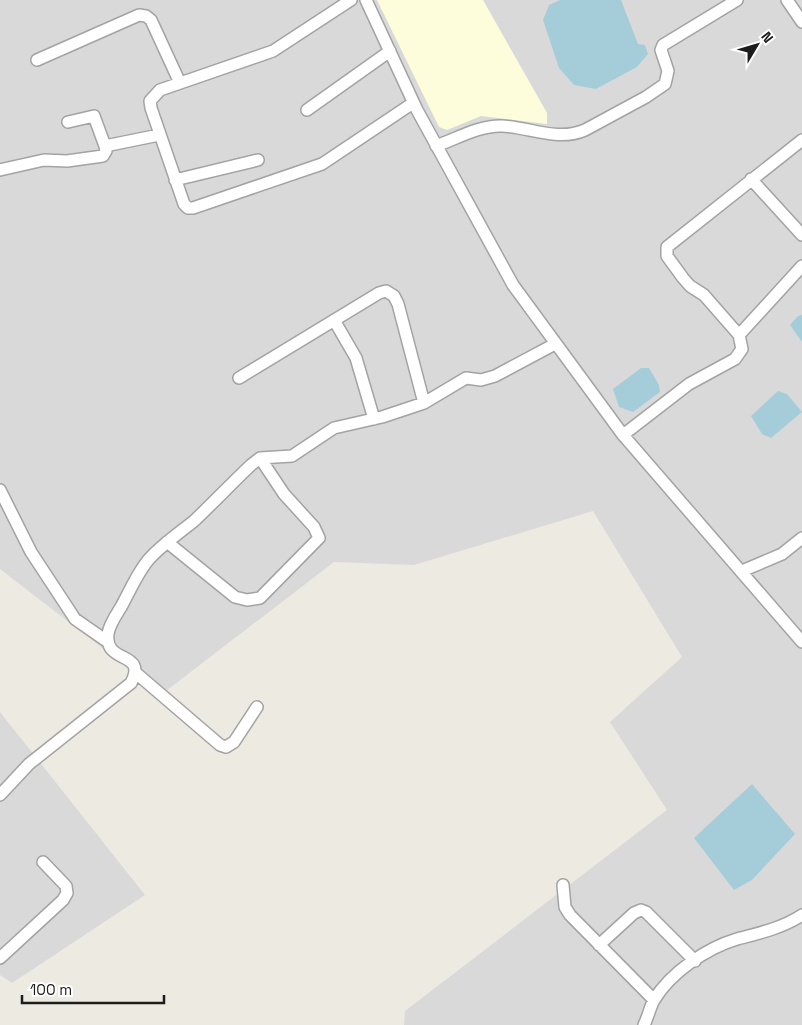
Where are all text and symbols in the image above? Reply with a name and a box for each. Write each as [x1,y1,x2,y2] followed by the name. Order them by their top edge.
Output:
[732,20,782,70] north arrow
[757,28,777,46] text: N
[22,972,165,1004] scale bar
[30,980,72,999] text: 100 m

